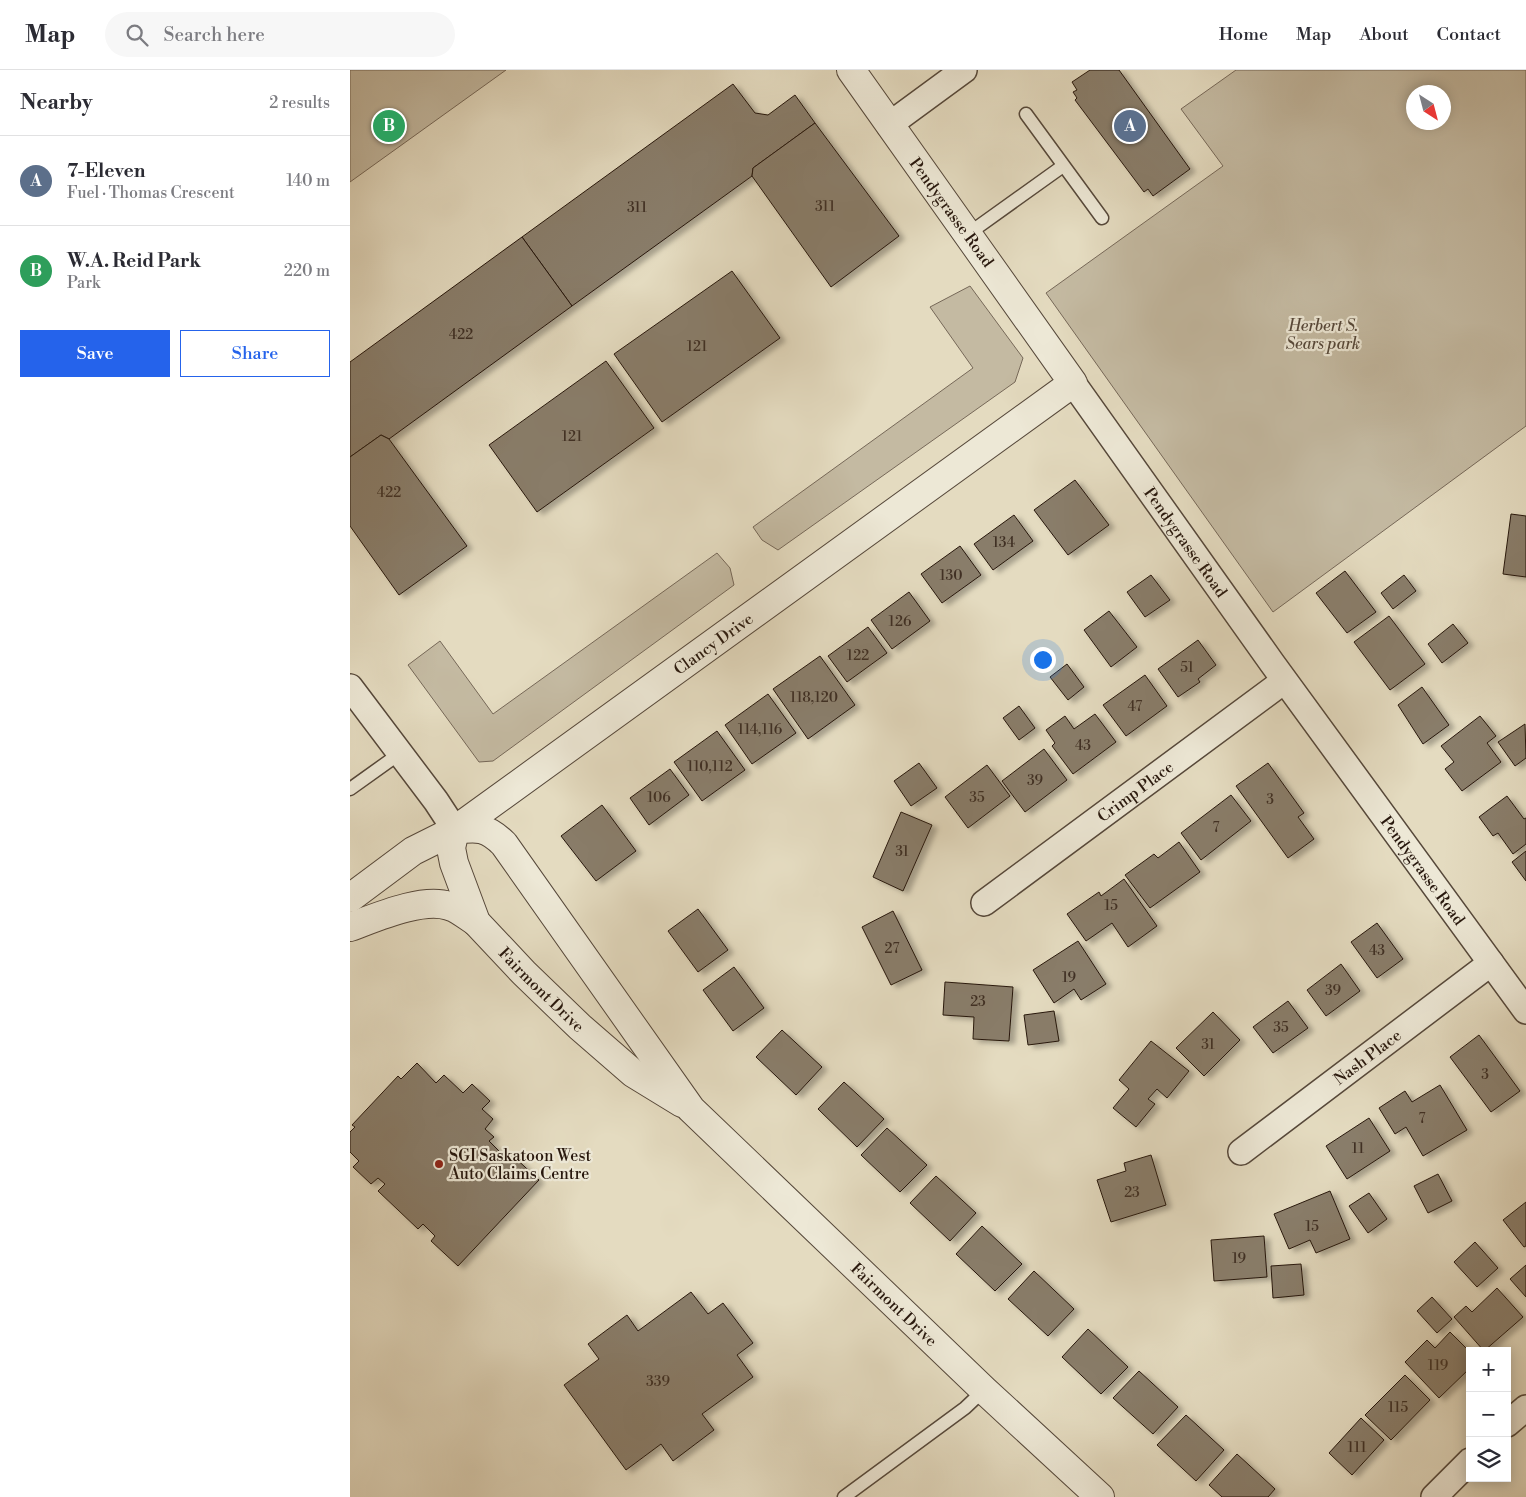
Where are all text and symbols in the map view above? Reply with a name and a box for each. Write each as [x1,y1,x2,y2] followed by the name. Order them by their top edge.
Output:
[105,12,455,57] search box
[25,20,75,50] text: Map
[123,21,151,49] icon: search
[163,23,265,47] text: Search here
[1219,23,1268,46] text: Home
[1296,23,1332,46] text: Map
[1360,23,1409,46] text: About
[1437,23,1501,46] text: Contact
[1406,85,1451,130] north arrow
[20,90,93,116] text: Nearby
[269,93,330,113] text: 2 results
[373,107,405,145] pin: B
[1114,107,1146,145] pin: A
[905,154,998,271] street label: Pendygrasse Road
[67,159,145,183] text: 7-Eleven
[30,171,42,191] text: A
[286,171,330,191] text: 140 m
[67,183,235,203] text: Fuel · Thomas Crescent
[815,198,835,216] house number: 311
[627,199,647,217] house number: 311
[67,249,201,273] text: W.A. Reid Park
[30,261,42,281] text: B
[284,261,330,281] text: 220 m
[67,273,100,293] text: Park
[1286,316,1360,354] park label: Herbert S. Sears park
[449,326,473,344] house number: 422
[20,330,170,377] button: Save
[180,330,330,377] button: Share
[687,338,707,356] house number: 121
[562,428,582,446] house number: 121
[377,484,401,502] house number: 422
[1139,484,1231,602] street label: Pendygrasse Road
[993,534,1015,552] house number: 134
[939,567,963,585] house number: 130
[670,609,757,680] street label: Clancy Drive
[889,613,912,631] house number: 126
[847,647,869,665] house number: 122
[1030,647,1056,673] your location
[1180,659,1194,677] house number: 51
[790,689,838,707] house number: 118,120
[1128,698,1142,716] house number: 47
[738,721,783,739] house number: 114,116
[1075,737,1091,755] house number: 43
[1094,757,1178,827] street label: Crimp Place
[687,758,733,776] house number: 110,112
[1027,772,1043,790] house number: 39
[647,789,671,807] house number: 106
[969,789,985,807] house number: 35
[1266,791,1274,809] house number: 3
[1376,812,1469,929] street label: Pendygrasse Road
[1212,819,1220,837] house number: 7
[895,843,909,861] house number: 31
[1104,897,1118,915] house number: 15
[885,940,899,958] house number: 27
[1369,942,1385,960] house number: 43
[494,944,588,1037] street label: Fairmont Drive
[1062,969,1076,987] house number: 19
[1325,982,1341,1000] house number: 39
[970,993,986,1011] house number: 23
[1273,1019,1289,1037] house number: 35
[1330,1026,1405,1090] street label: Nash Place
[1201,1036,1215,1054] house number: 31
[1481,1066,1489,1084] house number: 3
[1418,1110,1426,1128] house number: 7
[1352,1140,1364,1158] house number: 11
[448,1146,592,1184] place label: SGI Saskatoon West Auto Claims Centre
[433,1158,445,1170] marker: SGI Saskatoon West Auto Claims Centre
[1124,1184,1140,1202] house number: 23
[1305,1218,1319,1236] house number: 15
[1232,1250,1246,1268] house number: 19
[846,1259,941,1351] street label: Fairmont Drive
[1466,1347,1511,1482] map controls
[1466,1347,1511,1392] button: +
[1428,1357,1448,1375] house number: 119
[646,1373,670,1391] house number: 339
[1466,1392,1511,1437] button: −
[1388,1399,1408,1417] house number: 115
[1466,1437,1511,1482] button: layers
[1348,1439,1367,1457] house number: 111

